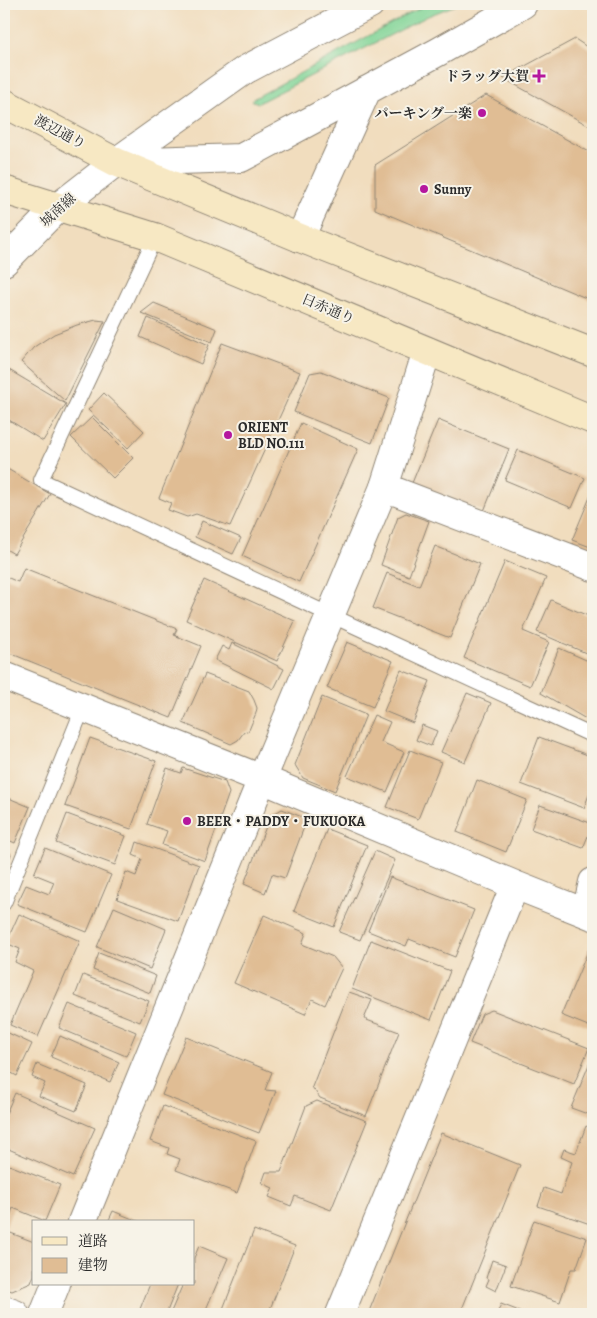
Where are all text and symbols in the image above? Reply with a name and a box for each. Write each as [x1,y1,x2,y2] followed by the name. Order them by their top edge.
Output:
[445,67,529,86] place label: ドラッグ大賀
[533,70,545,82] marker: ドラッグ大賀
[374,104,472,123] place label: パーキング一楽
[476,107,488,119] marker: パーキング一楽
[31,110,89,154] street label: 渡辺通り
[434,180,472,199] place label: Sunny
[418,183,430,195] marker: Sunny
[36,189,80,231] street label: 城南線
[299,289,357,329] street label: 日赤通り
[238,418,304,453] place label: ORIENT BLD NO.111
[222,429,234,441] marker: ORIENT BLD NO.111
[197,812,366,831] place label: BEER・PADDY・FUKUOKA
[181,815,193,827] marker: BEER・PADDY・FUKUOKA
[32,1220,195,1286] legend
[78,1231,108,1251] text: 道路
[78,1255,108,1275] text: 建物

